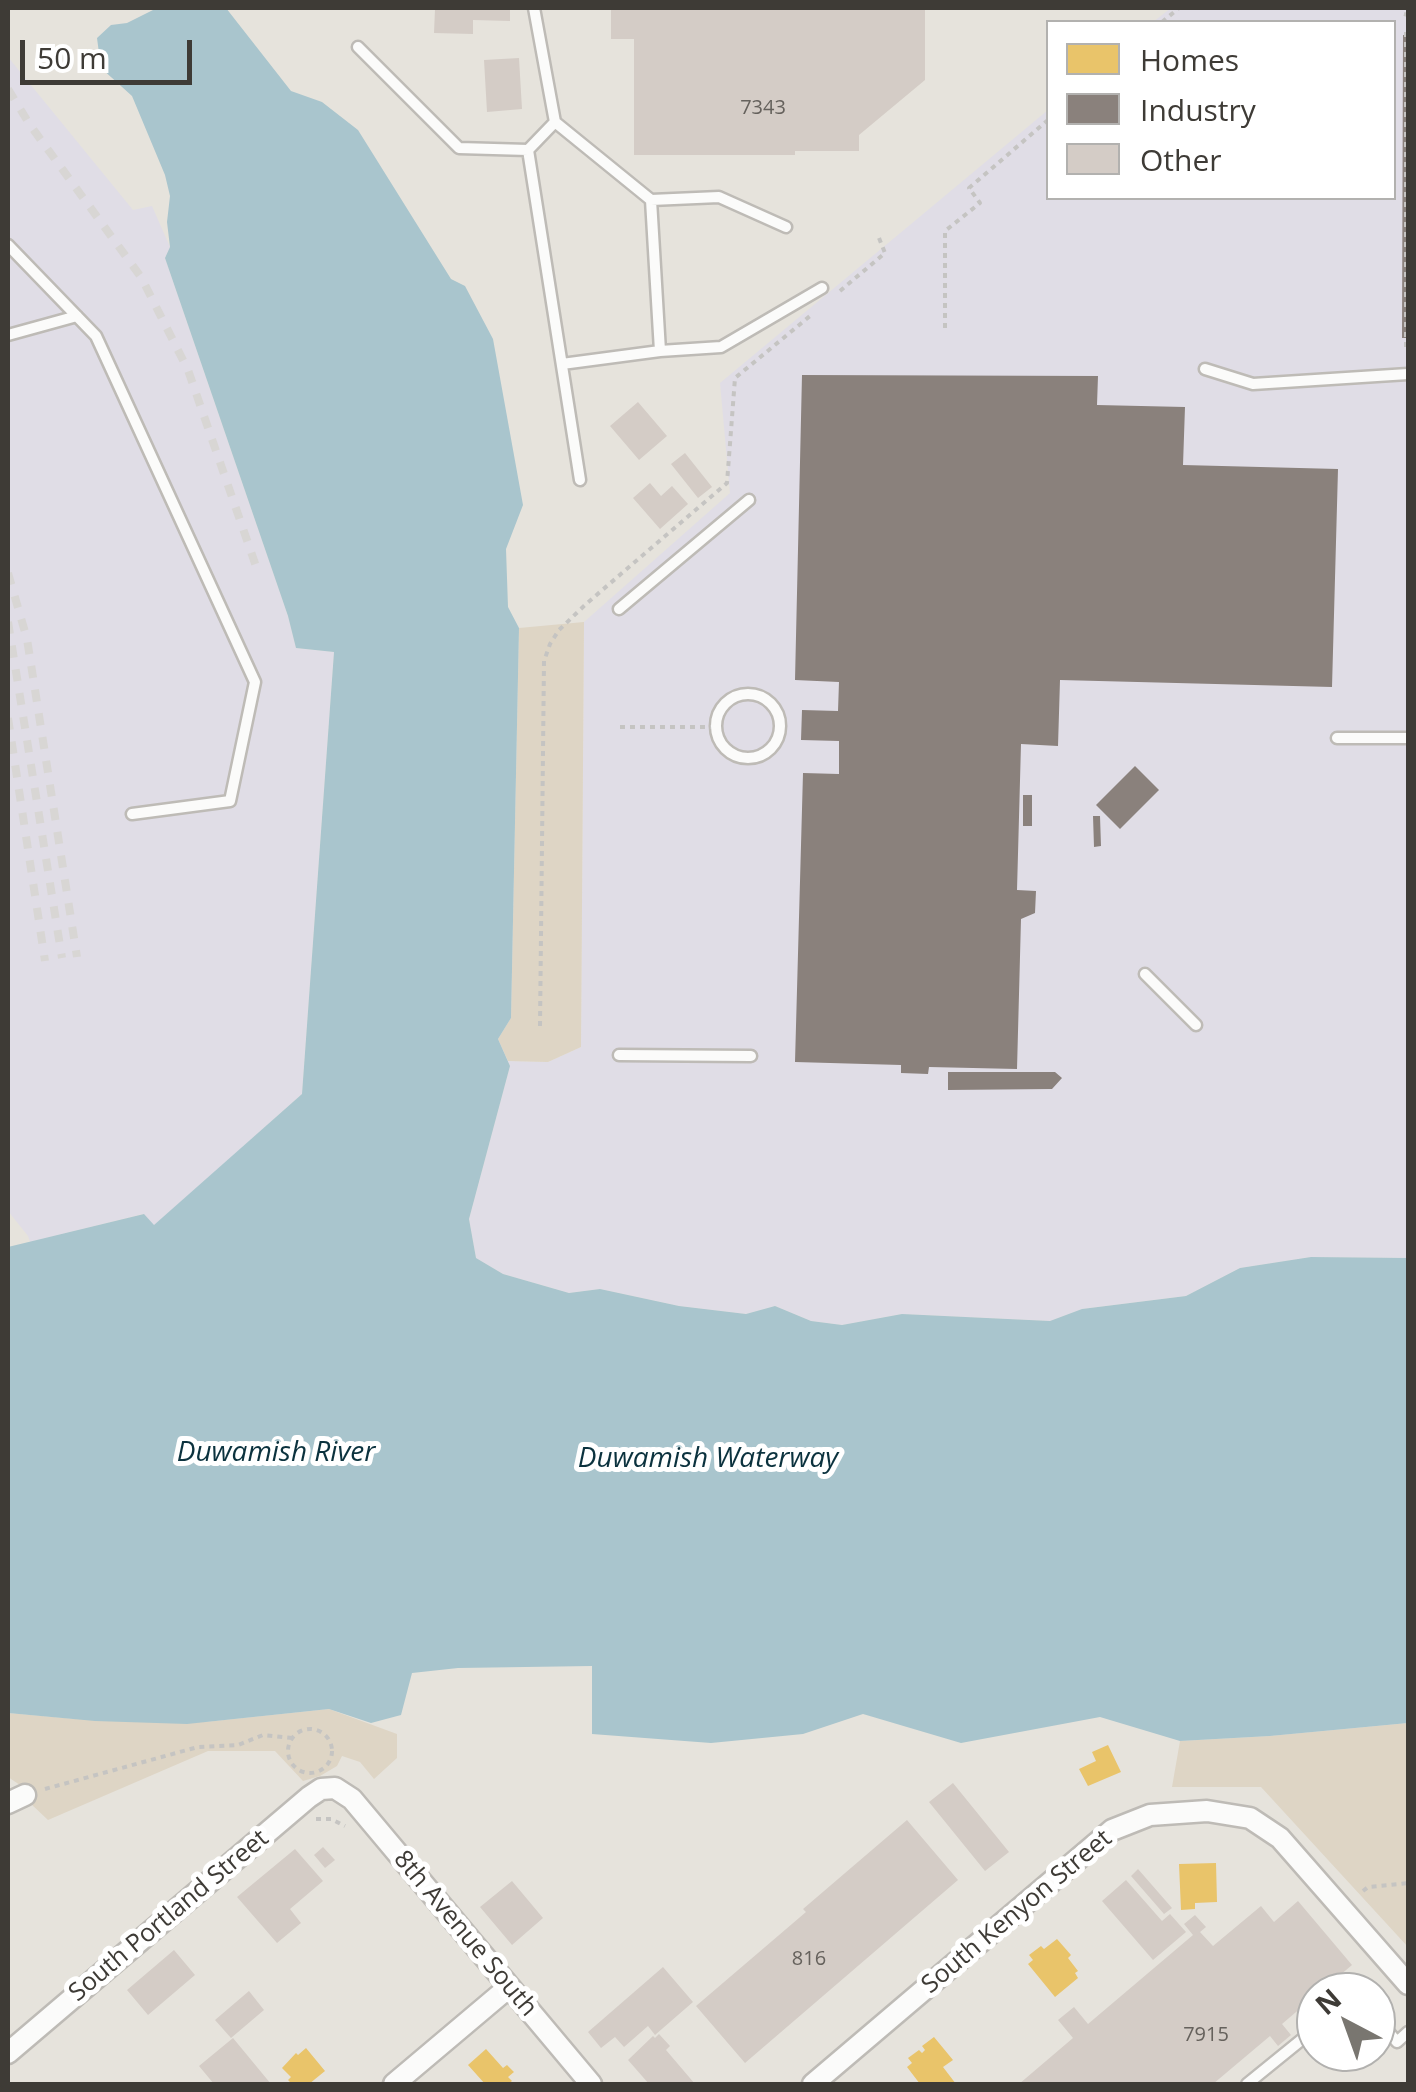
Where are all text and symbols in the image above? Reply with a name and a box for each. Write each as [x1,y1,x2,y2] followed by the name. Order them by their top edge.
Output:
[25,20,198,82] scale bar
[1046,20,1396,200] legend
[37,37,107,78] text: 50 m
[1140,39,1239,80] text: Homes
[1140,89,1256,130] text: Industry
[740,96,786,120] house number: 7343
[1140,139,1222,180] text: Other
[177,1436,375,1470] water label: Duwamish River
[578,1442,838,1476] water label: Duwamish Waterway
[63,1824,275,2008] street label: South Portland Street
[916,1824,1118,2000] street label: South Kenyon Street
[387,1845,543,2023] street label: 8th Avenue South
[792,1947,826,1971] house number: 816
[1296,1972,1396,2072] north arrow
[1307,1979,1349,2023] text: N
[1183,2023,1229,2047] house number: 7915

